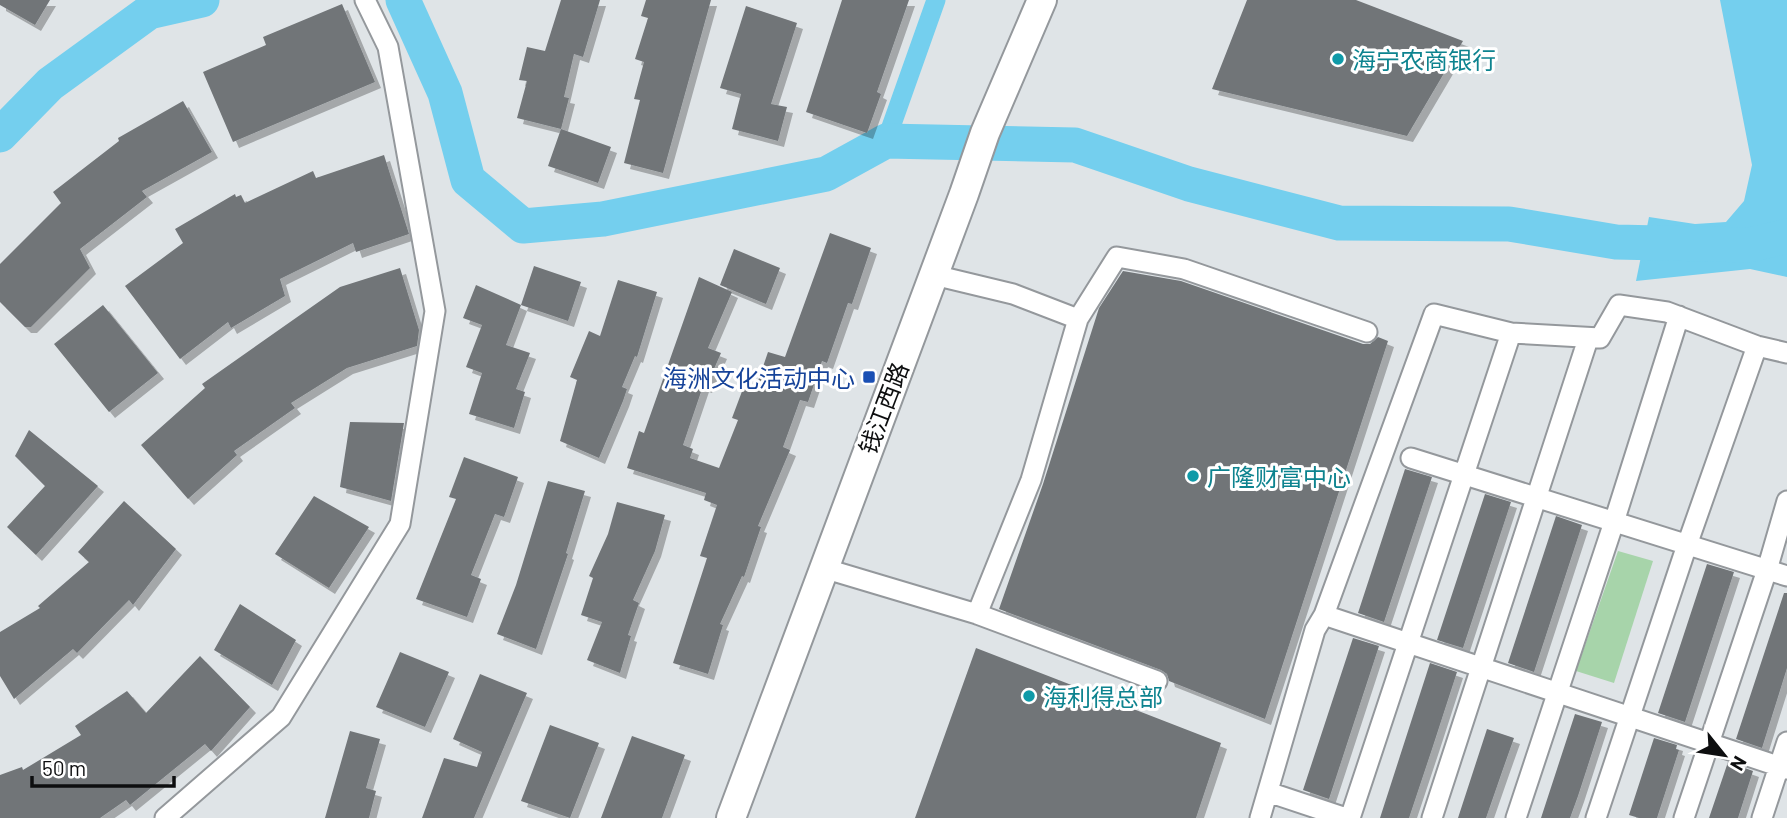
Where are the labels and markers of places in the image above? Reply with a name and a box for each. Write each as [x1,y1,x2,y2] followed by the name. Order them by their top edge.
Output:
[1352,45,1496,74] place label: 海宁农商银行
[1330,51,1346,67] marker: 海宁农商银行
[663,363,855,392] place label: 海洲文化活动中心
[861,369,877,385] marker: 海洲文化活动中心
[1207,462,1351,491] place label: 广隆财富中心
[1185,468,1201,484] marker: 广隆财富中心
[1043,682,1163,711] place label: 海利得总部
[1021,688,1037,704] marker: 海利得总部

